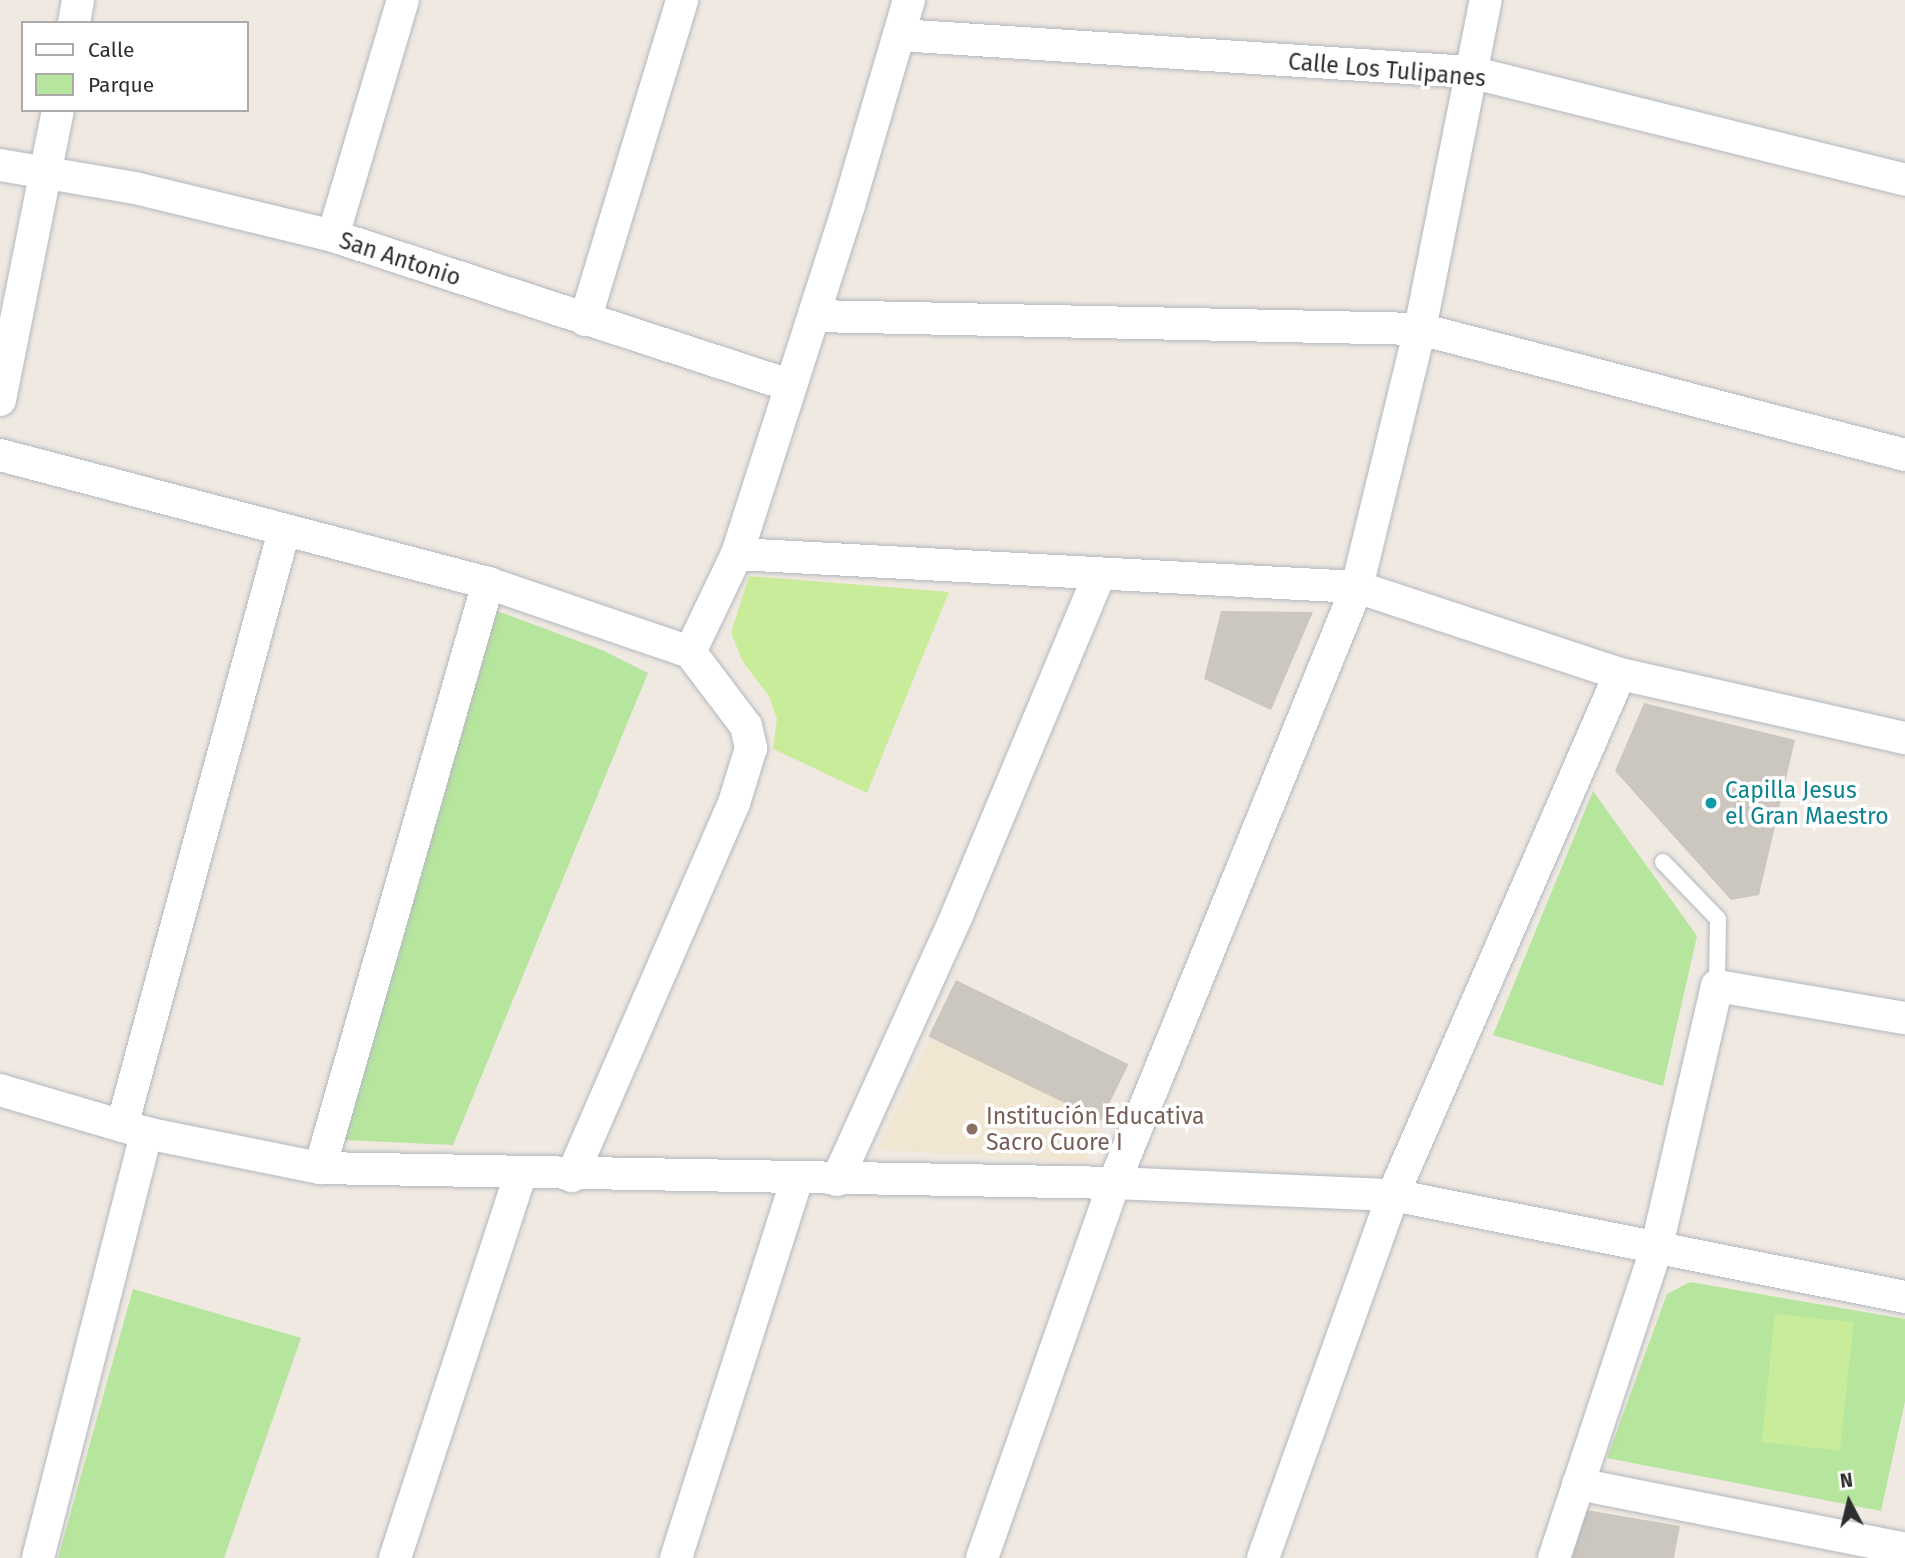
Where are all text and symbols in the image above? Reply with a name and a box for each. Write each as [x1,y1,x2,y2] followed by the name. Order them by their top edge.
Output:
[21,21,248,112] legend
[88,37,134,63] text: Calle
[1287,48,1487,92] street label: Calle Los Tulipanes
[88,72,154,98] text: Parque
[336,226,464,292] street label: San Antonio
[1725,776,1889,830] place label: Capilla Jesus el Gran Maestro
[1703,795,1719,811] marker: Capilla Jesus el Gran Maestro
[986,1102,1204,1156] place label: Institución Educativa Sacro Cuore I
[964,1121,980,1137] marker: Institución Educativa Sacro Cuore I
[1814,1467,1884,1537] north arrow
[1839,1468,1854,1493] text: N

